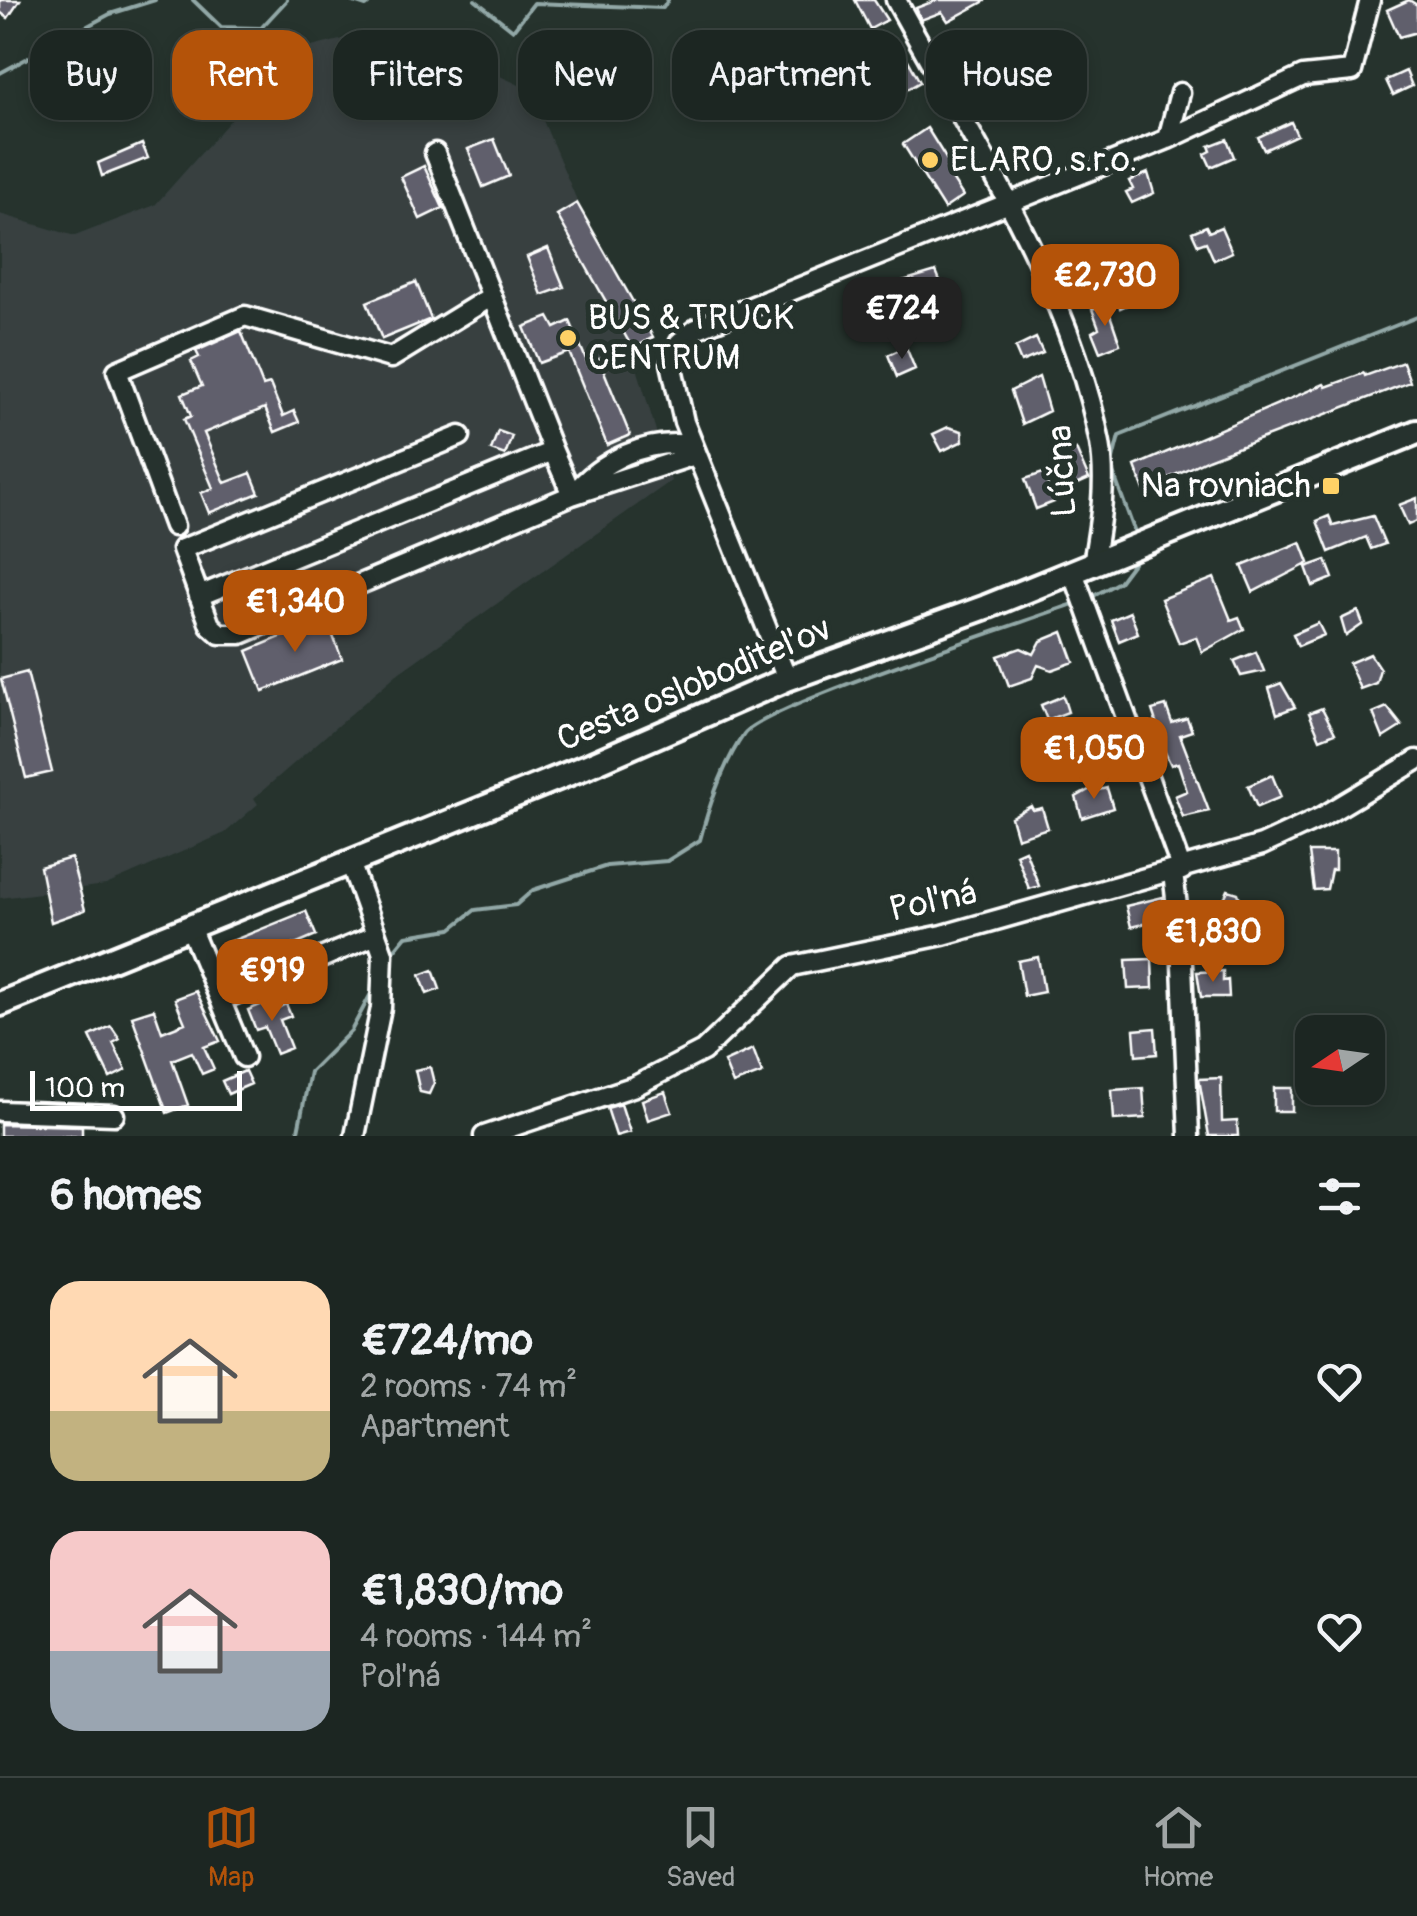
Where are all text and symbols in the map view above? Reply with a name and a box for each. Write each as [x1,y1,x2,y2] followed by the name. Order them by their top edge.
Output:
[30,30,152,120] chip: Buy
[172,30,313,120] chip: Rent
[333,30,498,120] chip: Filters
[518,30,652,120] chip: New
[672,30,906,120] chip: Apartment
[926,30,1087,120] chip: House
[950,138,1137,182] place label: ELARO, s.r.o.
[919,149,941,171] marker: ELARO, s.r.o.
[1024,244,1186,329] pin: €2,730
[1053,256,1157,296] text: €2,730
[843,277,961,362] pin: €724
[865,289,939,329] text: €724
[588,296,794,380] place label: BUS & TRUCK CENTRUM
[557,327,579,349] marker: BUS & TRUCK CENTRUM
[1038,424,1086,518] street label: Lúčna
[1141,464,1311,508] place label: Na rovniach
[1320,475,1342,497] marker: Na rovniach
[214,570,376,655] pin: €1,340
[245,582,345,622] text: €1,340
[550,606,838,762] street label: Cesta osloboditeľov
[1013,717,1175,802] pin: €1,050
[1043,729,1145,769] text: €1,050
[885,870,981,932] street label: Poľná
[1132,900,1294,985] pin: €1,830
[1164,912,1262,952] text: €1,830
[213,939,331,1024] pin: €919
[239,951,305,991] text: €919
[1295,1015,1385,1105] north arrow
[1295,1015,1385,1105] map controls
[30,1066,242,1110] scale bar
[45,1071,125,1106] text: 100 m
[1312,1169,1367,1224] icon: filters
[50,1170,201,1222] text: 6 homes
[360,1315,533,1367] text: €724/mo
[130,1321,250,1441] icon: home
[1312,1354,1367,1409] icon: heart
[360,1367,577,1407] text: 2 rooms · 74 m²
[360,1407,509,1447] text: Apartment
[360,1565,563,1617] text: €1,830/mo
[130,1571,250,1691] icon: home
[1312,1604,1367,1659] icon: heart
[360,1617,592,1657] text: 4 rooms · 144 m²
[360,1657,441,1697] text: Poľná
[204,1800,259,1895] tab: Map
[666,1800,735,1895] tab: Saved
[1143,1800,1213,1895] tab: Home

